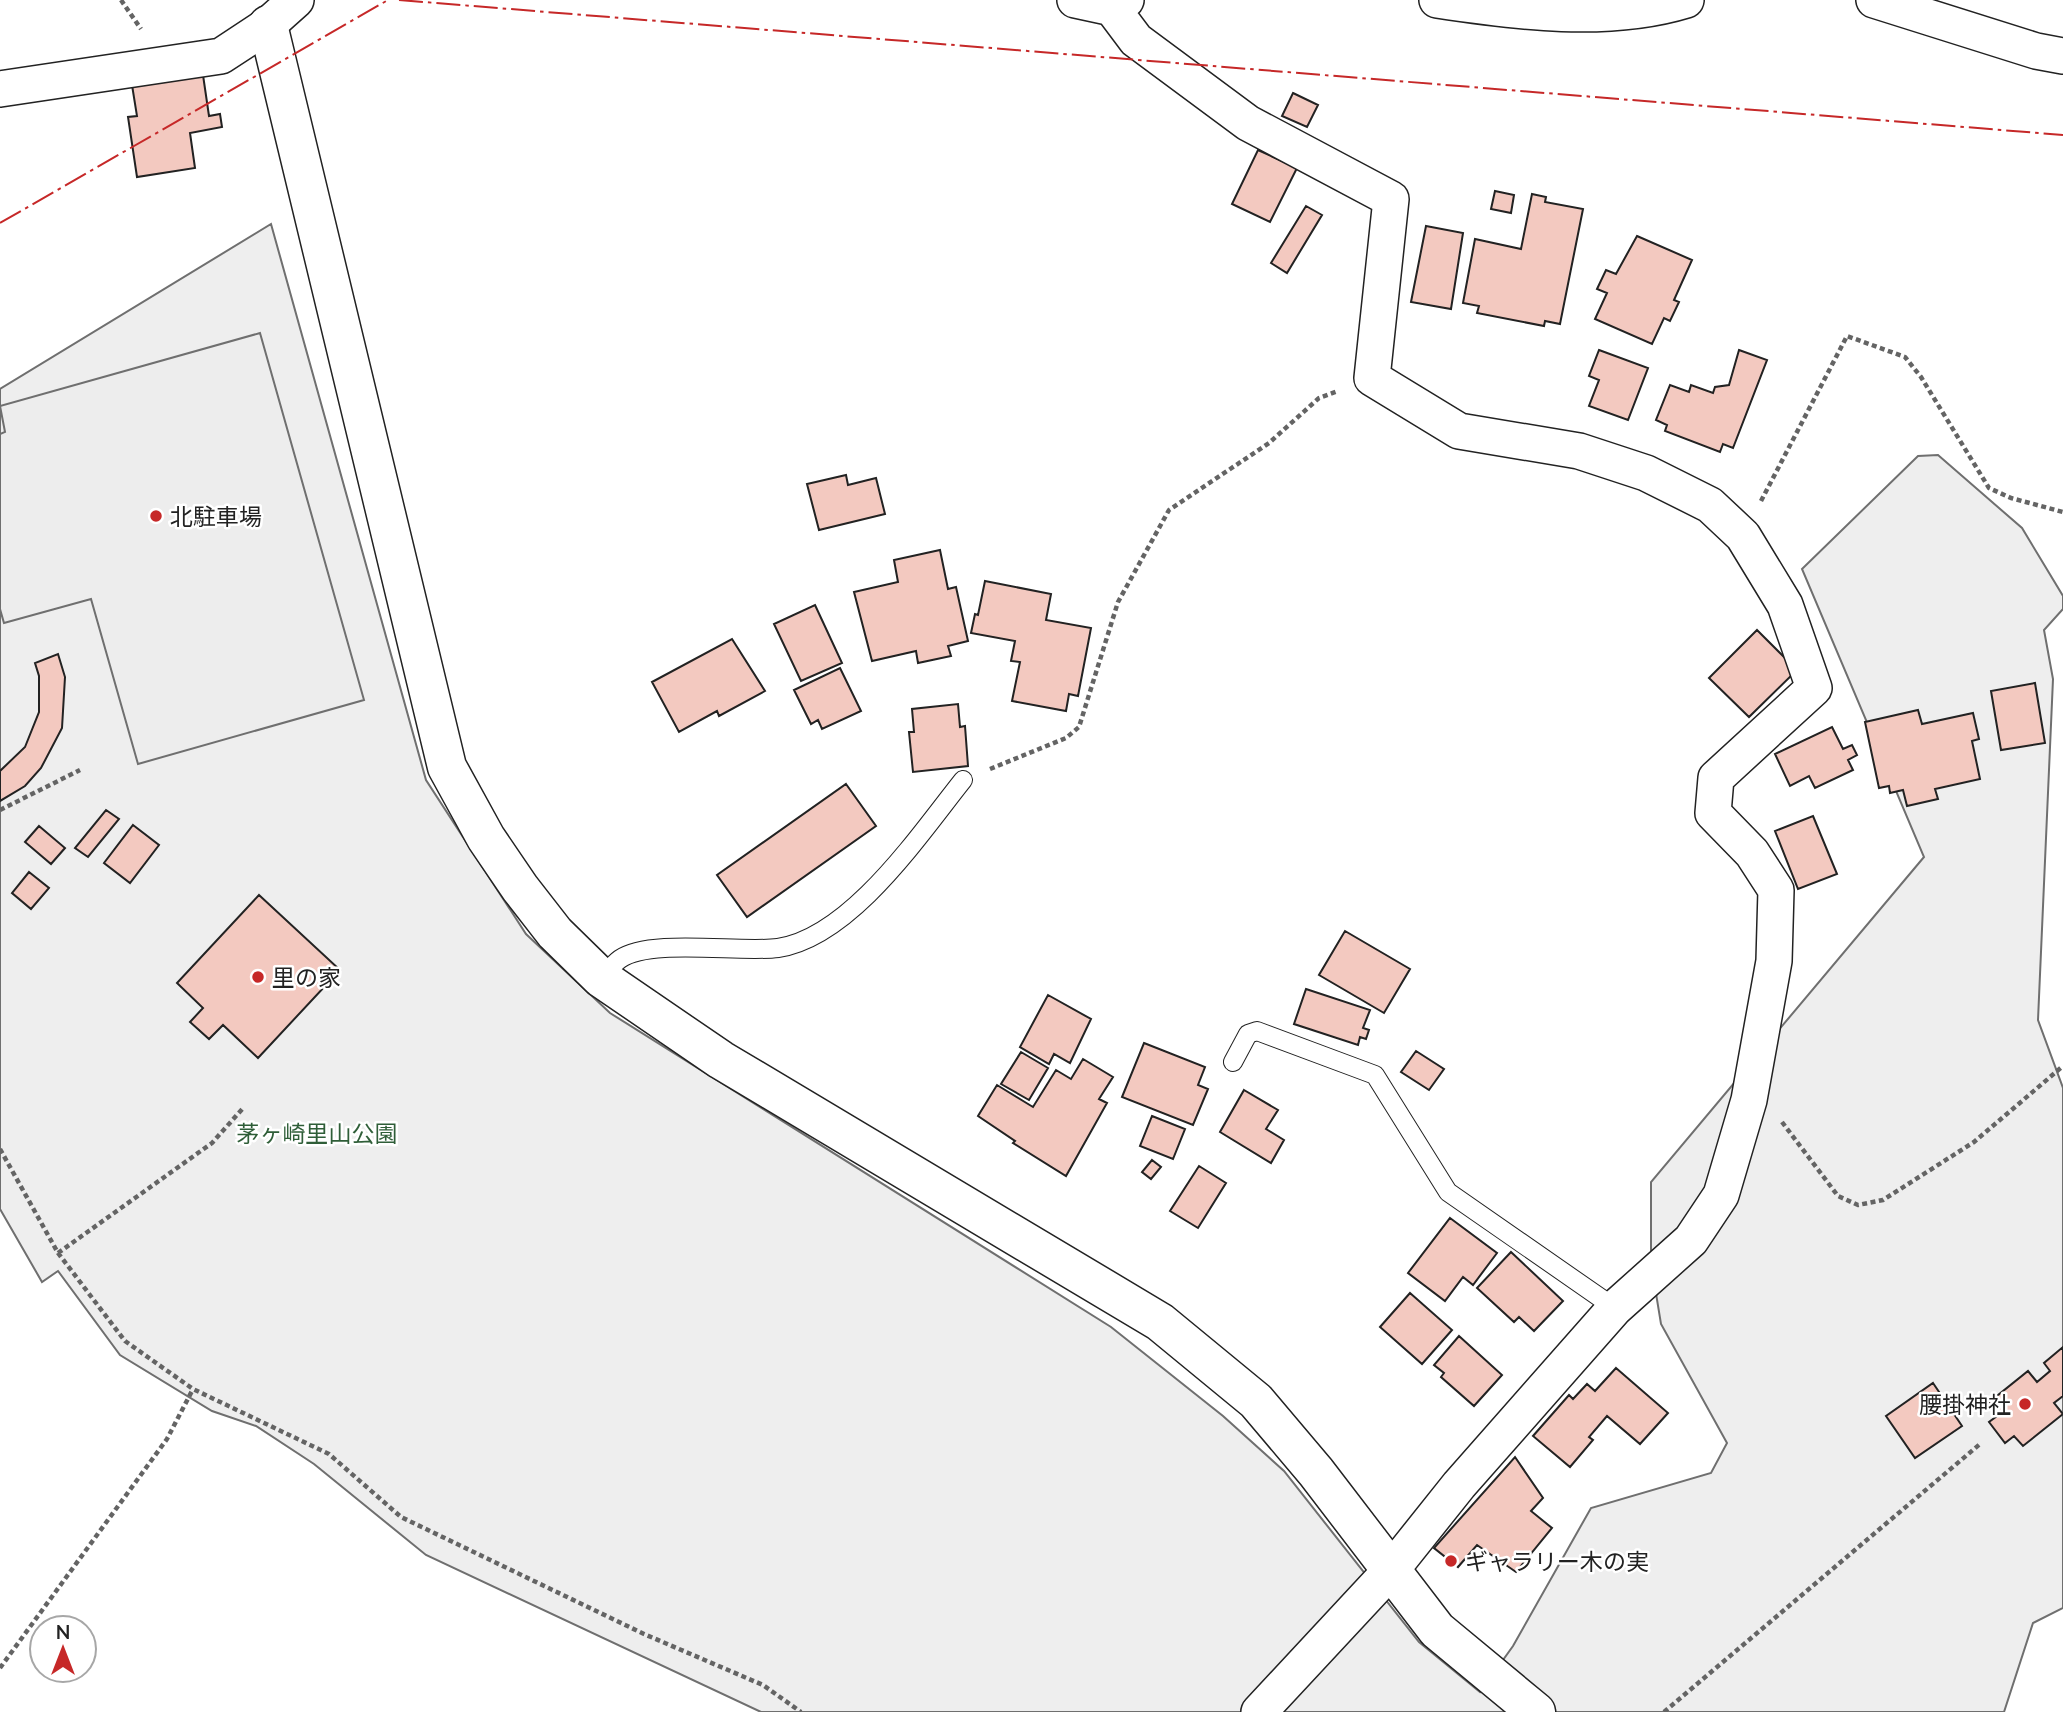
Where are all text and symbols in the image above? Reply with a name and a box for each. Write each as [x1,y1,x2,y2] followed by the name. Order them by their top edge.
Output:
[170,502,262,530] place label: 北駐車場
[148,508,164,524] marker: 北駐車場
[272,963,341,991] place label: 里の家
[250,969,266,985] marker: 里の家
[237,1119,398,1147] park label: 茅ヶ崎里山公園
[1919,1390,2011,1418] place label: 腰掛神社
[2017,1396,2033,1412] marker: 腰掛神社
[1465,1547,1649,1575] place label: ギャラリー木の実
[1443,1553,1459,1569] marker: ギャラリー木の実
[28,1614,98,1684] north arrow
[56,1620,70,1643] text: N

